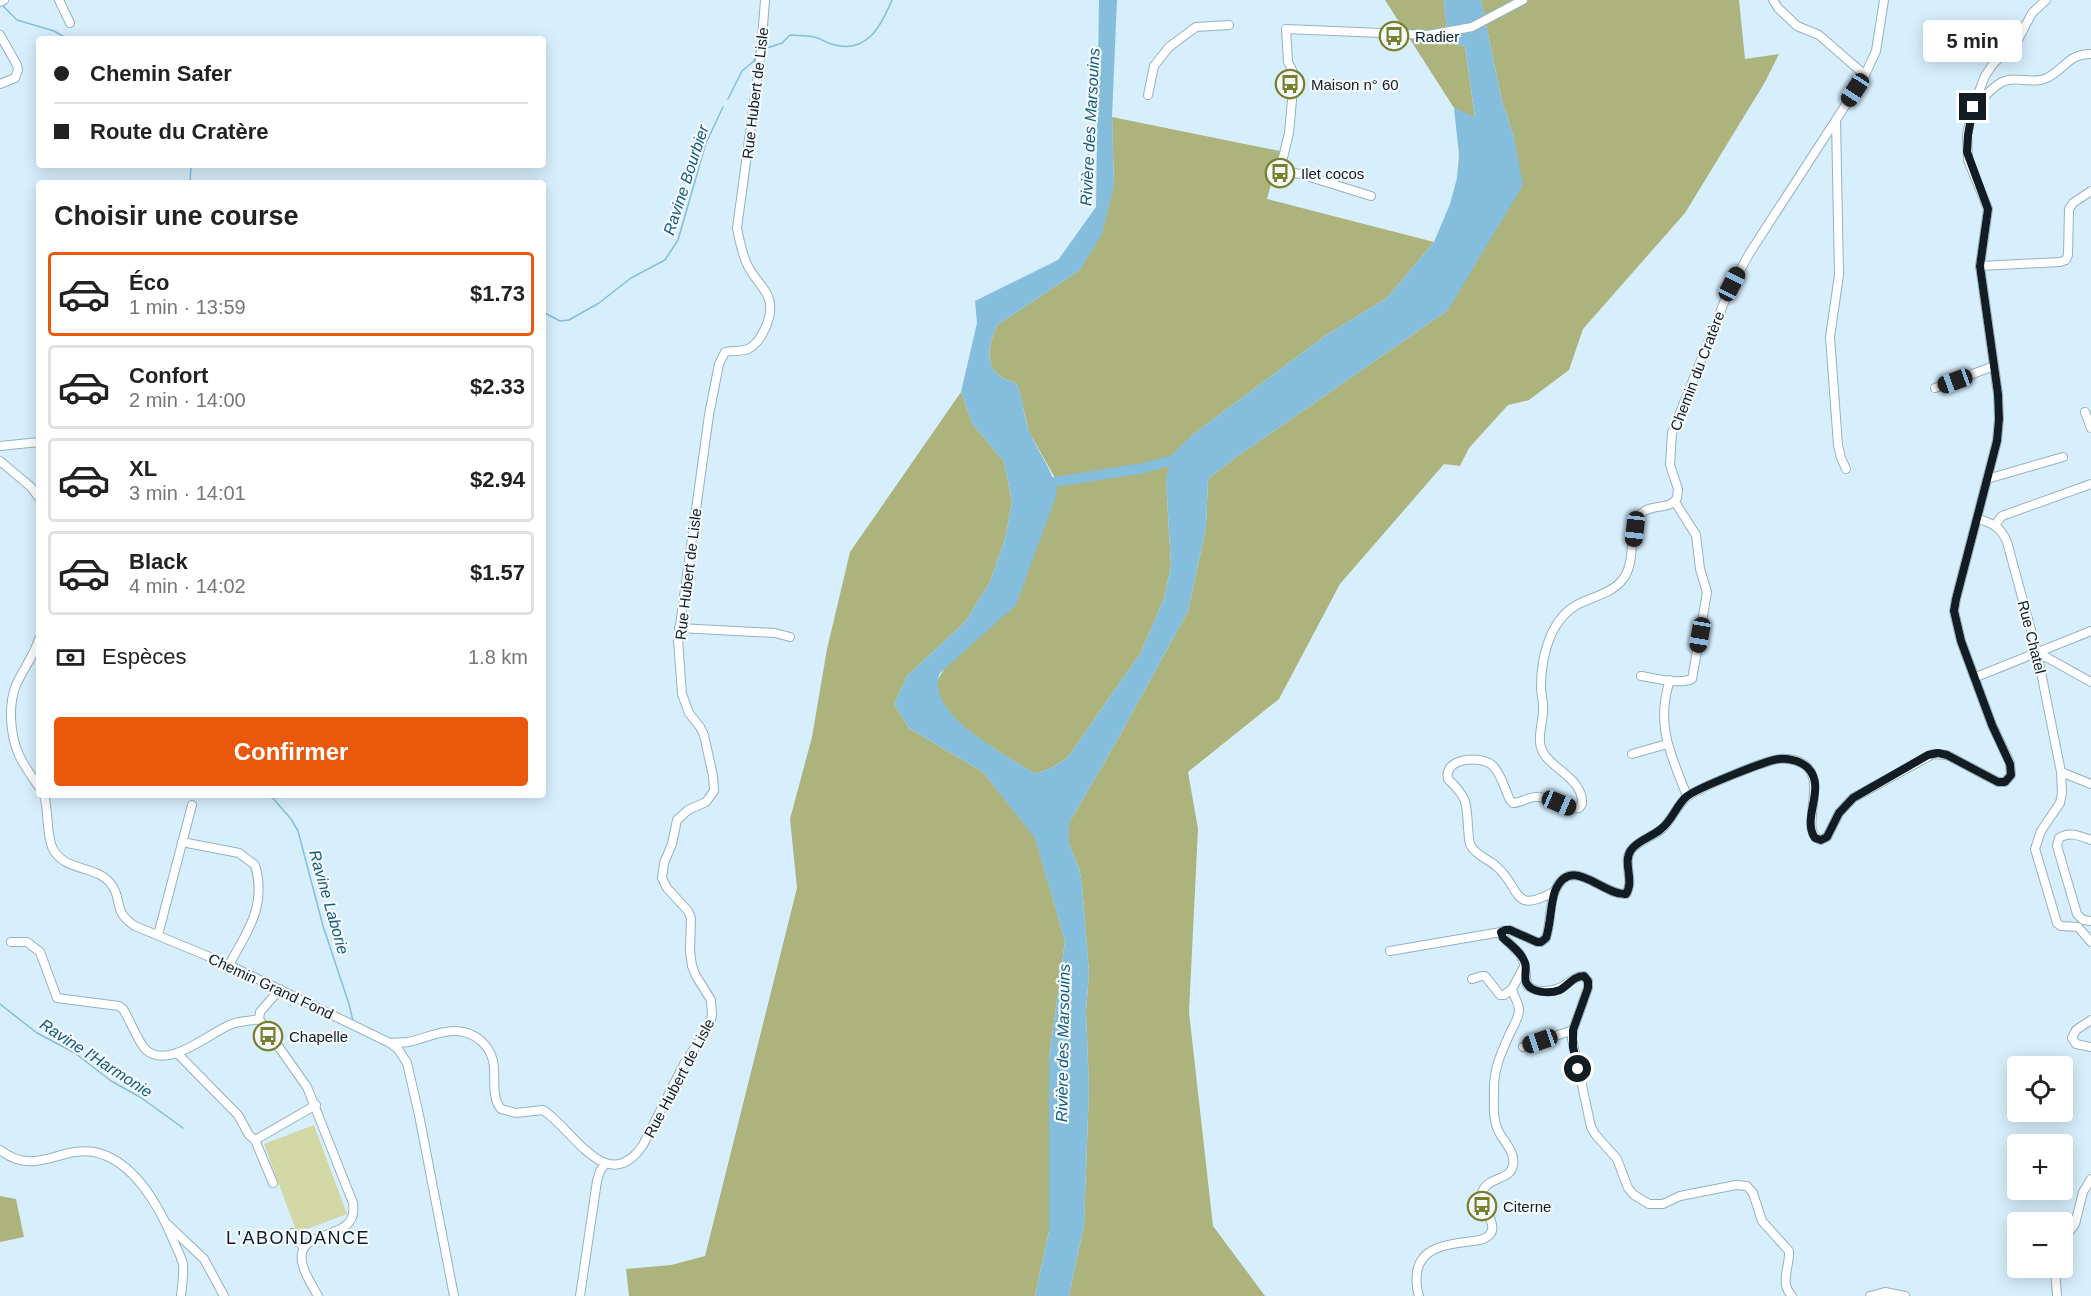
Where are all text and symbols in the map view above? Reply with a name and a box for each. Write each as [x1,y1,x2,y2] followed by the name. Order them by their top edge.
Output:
[1378,20,1410,52] bus stop icon: Radier
[1924,20,2022,62] callout: 5 min
[738,26,772,160] street label: Rue Hubert de Lisle
[1415,28,1459,45] place label: Radier
[1946,30,1999,52] text: 5 min
[1077,48,1103,206] water label: Rivière des Marsouins
[90,61,232,86] text: Chemin Safer
[1274,68,1306,100] bus stop icon: Maison n° 60
[1838,70,1872,110] car
[1311,76,1399,93] place label: Maison n° 60
[1959,93,1986,120] route end
[90,119,268,144] text: Route du Cratère
[660,122,712,237] water label: Ravine Bourbier
[1264,157,1296,189] bus stop icon: Ilet cocos
[1301,165,1364,182] place label: Ilet cocos
[54,201,299,231] text: Choisir une course
[1716,264,1748,304] car
[57,267,111,321] icon: car
[129,270,169,295] text: Éco
[470,281,525,306] text: $1.73
[129,296,246,318] text: 1 min · 13:59
[1666,309,1728,433] street label: Chemin du Cratère
[57,360,111,414] icon: car
[129,363,208,388] text: Confort
[1935,366,1975,396] car
[470,374,525,399] text: $2.33
[129,389,246,411] text: 2 min · 14:00
[57,453,111,507] icon: car
[129,456,157,481] text: XL
[470,467,525,492] text: $2.94
[129,482,246,504] text: 3 min · 14:01
[671,507,705,641] street label: Rue Hubert de Lisle
[1624,510,1646,548] car
[57,546,111,600] icon: car
[129,549,188,574] text: Black
[470,560,525,585] text: $1.57
[129,575,246,597] text: 4 min · 14:02
[2015,599,2049,675] street label: Rue Chatel
[1688,616,1712,654] car
[54,641,87,674] icon: cash
[102,644,186,669] text: Espèces
[468,646,528,668] text: 1.8 km
[54,717,528,786] button: Confirmer
[1539,788,1579,818] car
[306,848,352,956] water label: Ravine Laborie
[206,950,336,1022] street label: Chemin Grand Fond
[1053,964,1073,1122] water label: Rivière des Marsouins
[37,1015,155,1101] water label: Ravine l'Harmonie
[640,1015,718,1141] street label: Rue Hubert de Lisle
[252,1020,284,1052] bus stop icon: Chapelle
[1520,1027,1560,1055] car
[289,1028,348,1045] place label: Chapelle
[1564,1055,1591,1082] route start
[2007,1056,2073,1278] map controls
[2007,1056,2073,1122] button: locate
[2007,1134,2073,1200] button: +
[1466,1190,1498,1222] bus stop icon: Citerne
[1503,1198,1551,1215] place label: Citerne
[2007,1212,2073,1278] button: −
[226,1228,370,1248] district label: L'ABONDANCE

